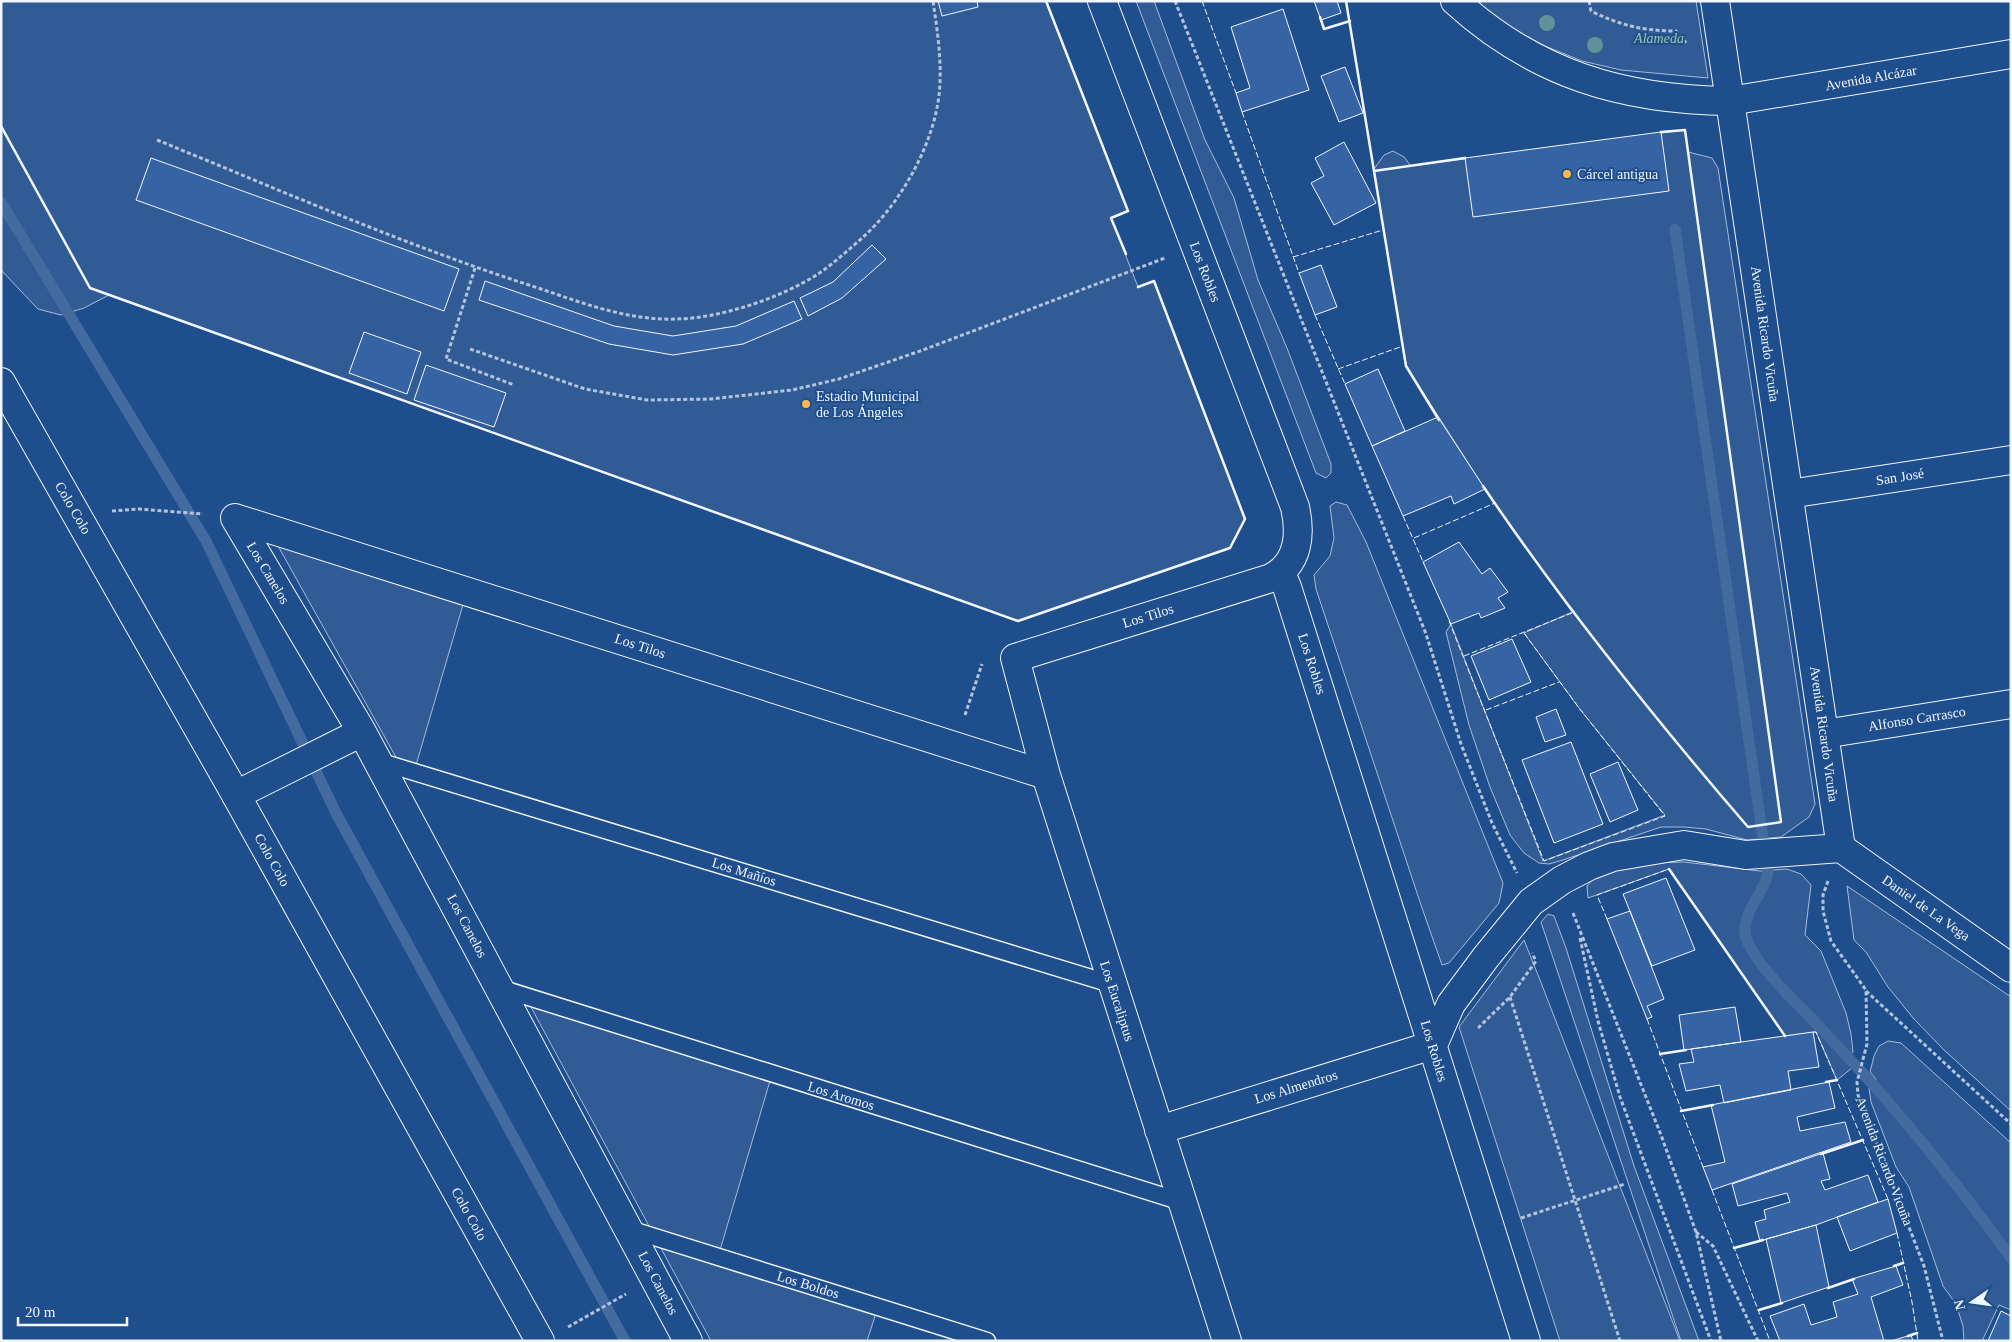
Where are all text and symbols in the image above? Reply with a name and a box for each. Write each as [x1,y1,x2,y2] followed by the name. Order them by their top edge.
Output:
[1633,31,1684,46] park label: Alameda
[1824,63,1918,93] street label: Avenida Alcázar
[1577,167,1659,182] place label: Cárcel antigua
[1561,168,1573,180] marker: Cárcel antigua
[1187,240,1223,304] street label: Los Robles
[1748,265,1782,404] street label: Avenida Ricardo Vicuña
[816,389,919,420] place label: Estadio Municipal de Los Ángeles
[800,398,812,410] marker: Estadio Municipal de Los Ángeles
[1875,466,1925,488] street label: San José
[52,479,94,537] street label: Colo Colo
[244,539,292,607] street label: Los Canelos
[1121,601,1175,631] street label: Los Tilos
[613,631,667,661] street label: Los Tilos
[1295,632,1329,696] street label: Los Robles
[1807,665,1841,804] street label: Avenida Ricardo Vicuña
[1867,704,1967,734] street label: Alfonso Carrasco
[251,831,293,889] street label: Colo Colo
[710,855,778,889] street label: Los Mañíos
[1879,872,1973,944] street label: Daniel de La Vega
[444,892,490,960] street label: Los Canelos
[1097,959,1137,1043] street label: Los Eucaliptus
[1418,1018,1450,1084] street label: Los Robles
[1253,1067,1339,1107] street label: Los Almendros
[806,1079,876,1113] street label: Los Aromos
[1852,1094,1916,1228] street label: Avenida Ricardo Vicuña
[448,1185,490,1243] street label: Colo Colo
[635,1249,681,1317] street label: Los Canelos
[775,1268,841,1302] street label: Los Boldos
[1947,1277,1997,1327] north arrow
[18,1294,126,1326] scale bar
[1951,1298,1968,1311] text: N
[25,1304,56,1320] text: 20 m

